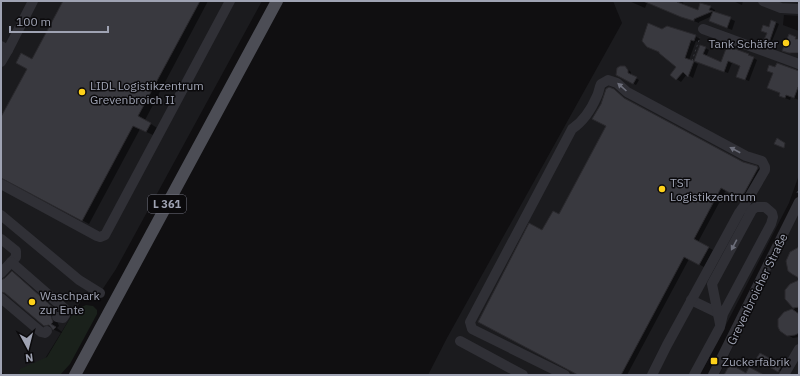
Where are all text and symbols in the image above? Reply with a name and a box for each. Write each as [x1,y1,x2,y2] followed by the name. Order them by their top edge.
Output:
[10,8,108,34] scale bar
[16,14,51,29] text: 100 m
[709,36,779,51] place label: Tank Schäfer
[781,38,791,48] marker: Tank Schäfer
[90,78,204,107] place label: LIDL Logistikzentrum Grevenbroich II
[616,83,627,92] one-way arrow
[77,87,87,97] marker: LIDL Logistikzentrum Grevenbroich II
[729,147,741,154] one-way arrow
[670,175,756,204] place label: TST Logistikzentrum
[657,184,667,194] marker: TST Logistikzentrum
[148,195,186,213] road number: L 361
[723,230,791,347] street label: Grevenbroicher Straße
[731,239,737,251] one-way arrow
[40,288,100,317] place label: Waschpark zur Ente
[27,297,37,307] marker: Waschpark zur Ente
[8,328,48,368] north arrow
[24,350,34,365] text: N
[722,354,791,369] place label: Zuckerfabrik
[709,356,719,366] marker: Zuckerfabrik

